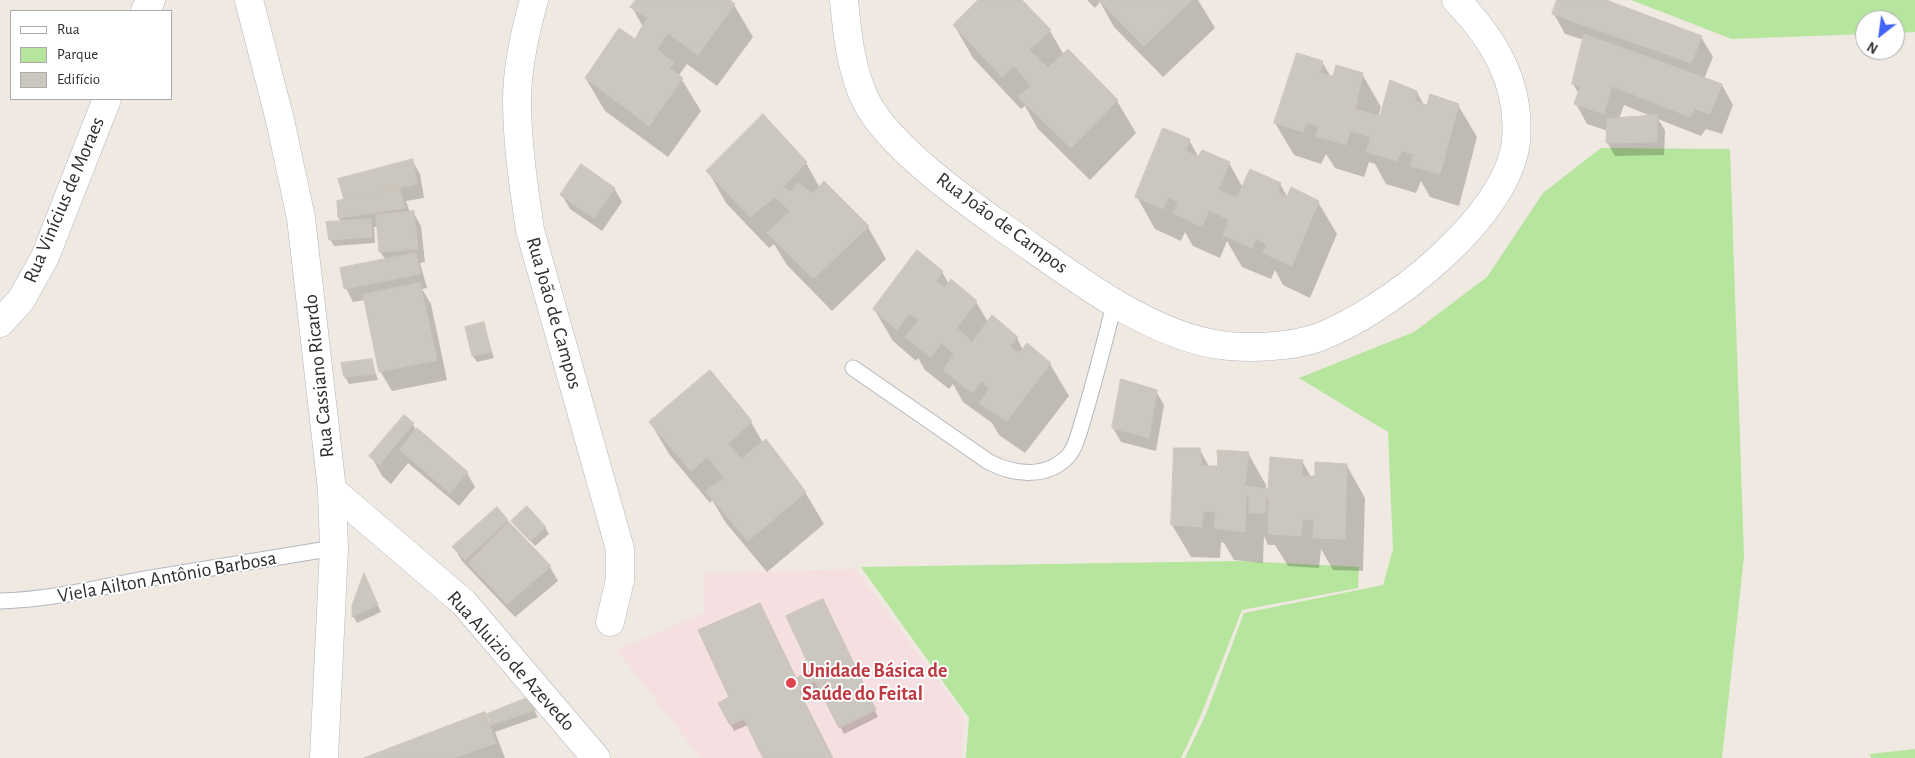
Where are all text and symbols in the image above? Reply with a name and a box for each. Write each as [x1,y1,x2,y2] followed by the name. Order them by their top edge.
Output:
[10,10,172,100] legend
[1855,10,1905,60] north arrow
[57,22,80,37] text: Rua
[1865,39,1881,56] text: N
[57,47,98,62] text: Parque
[57,72,100,87] text: Edifício
[18,113,110,287] street label: Rua Vinícius de Moraes
[931,167,1073,279] street label: Rua João de Campos
[521,234,587,392] street label: Rua João de Campos
[298,293,340,459] street label: Rua Cassiano Ricardo
[56,546,278,608] street label: Viela Ailton Antônio Barbosa
[442,586,580,736] street label: Rua Aluizio de Azevedo
[802,659,948,706] place label: Unidade Básica de Saúde do Feital
[784,676,798,690] marker: Unidade Básica de Saúde do Feital

